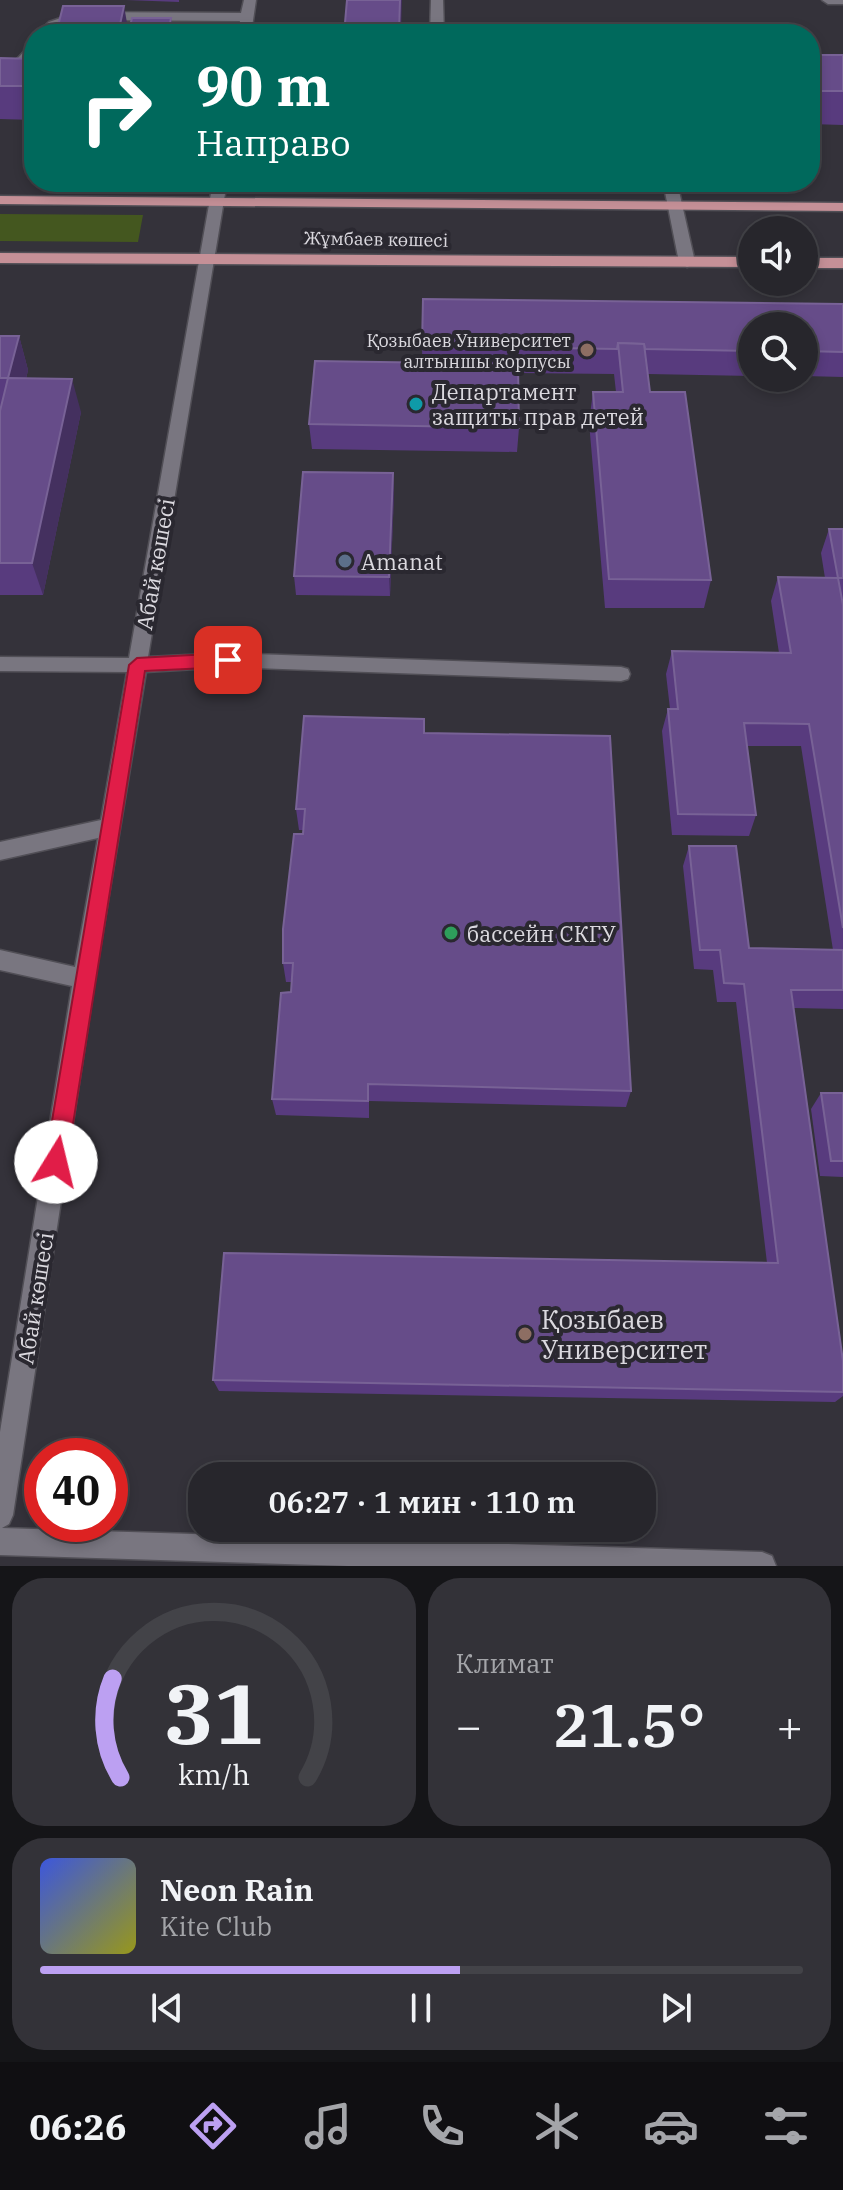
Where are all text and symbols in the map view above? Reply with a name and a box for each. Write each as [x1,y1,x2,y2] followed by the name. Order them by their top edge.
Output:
[196,49,331,121] text: 90 m
[64,56,168,160] icon: right
[196,119,351,166] text: Направо
[738,216,818,392] map controls
[738,216,818,296] button: sound
[303,226,449,252] street label: Жұмбаев көшесі
[738,312,818,392] button: search
[366,329,571,373] place label: Қозыбаев Университет алтыншы корпусы
[578,341,596,359] marker: Қозыбаев Университет алтыншы корпусы
[432,377,644,431] place label: Департамент защиты прав детей
[407,395,425,413] marker: Департамент защиты прав детей
[129,496,181,632] street label: Абай көшесі
[361,547,443,576] place label: Amanat
[336,552,354,570] marker: Amanat
[194,626,262,694] pin
[206,638,250,682] icon: arrive
[467,919,616,948] place label: бассейн СКГУ
[442,924,460,942] marker: бассейн СКГУ
[14,1120,98,1204] position arrow
[10,1230,60,1366] street label: Абай көшесі
[541,1302,707,1366] place label: Қозыбаев Университет
[516,1325,534,1343] marker: Қозыбаев Университет
[24,1438,128,1542] speed limit sign: 40
[268,1482,576,1521] text: 06:27 · 1 мин · 110 m
[456,1646,554,1680] text: Климат
[164,1659,264,1767] text: 31
[553,1685,706,1764] text: 21.5°
[456,1697,482,1754] text: −
[777,1697,803,1754] text: +
[178,1756,250,1793] text: km/h
[160,1870,314,1909] text: Neon Rain
[160,1909,272,1943] text: Kite Club
[145,1986,189,2030] icon: previous
[399,1986,443,2030] icon: pause
[654,1986,698,2030] icon: next
[185,2098,241,2154] icon: directions
[300,2098,356,2154] icon: music
[414,2098,470,2154] icon: phone
[529,2098,585,2154] icon: climate
[643,2098,699,2154] icon: car
[758,2098,814,2154] icon: filters
[29,2103,127,2150] text: 06:26

